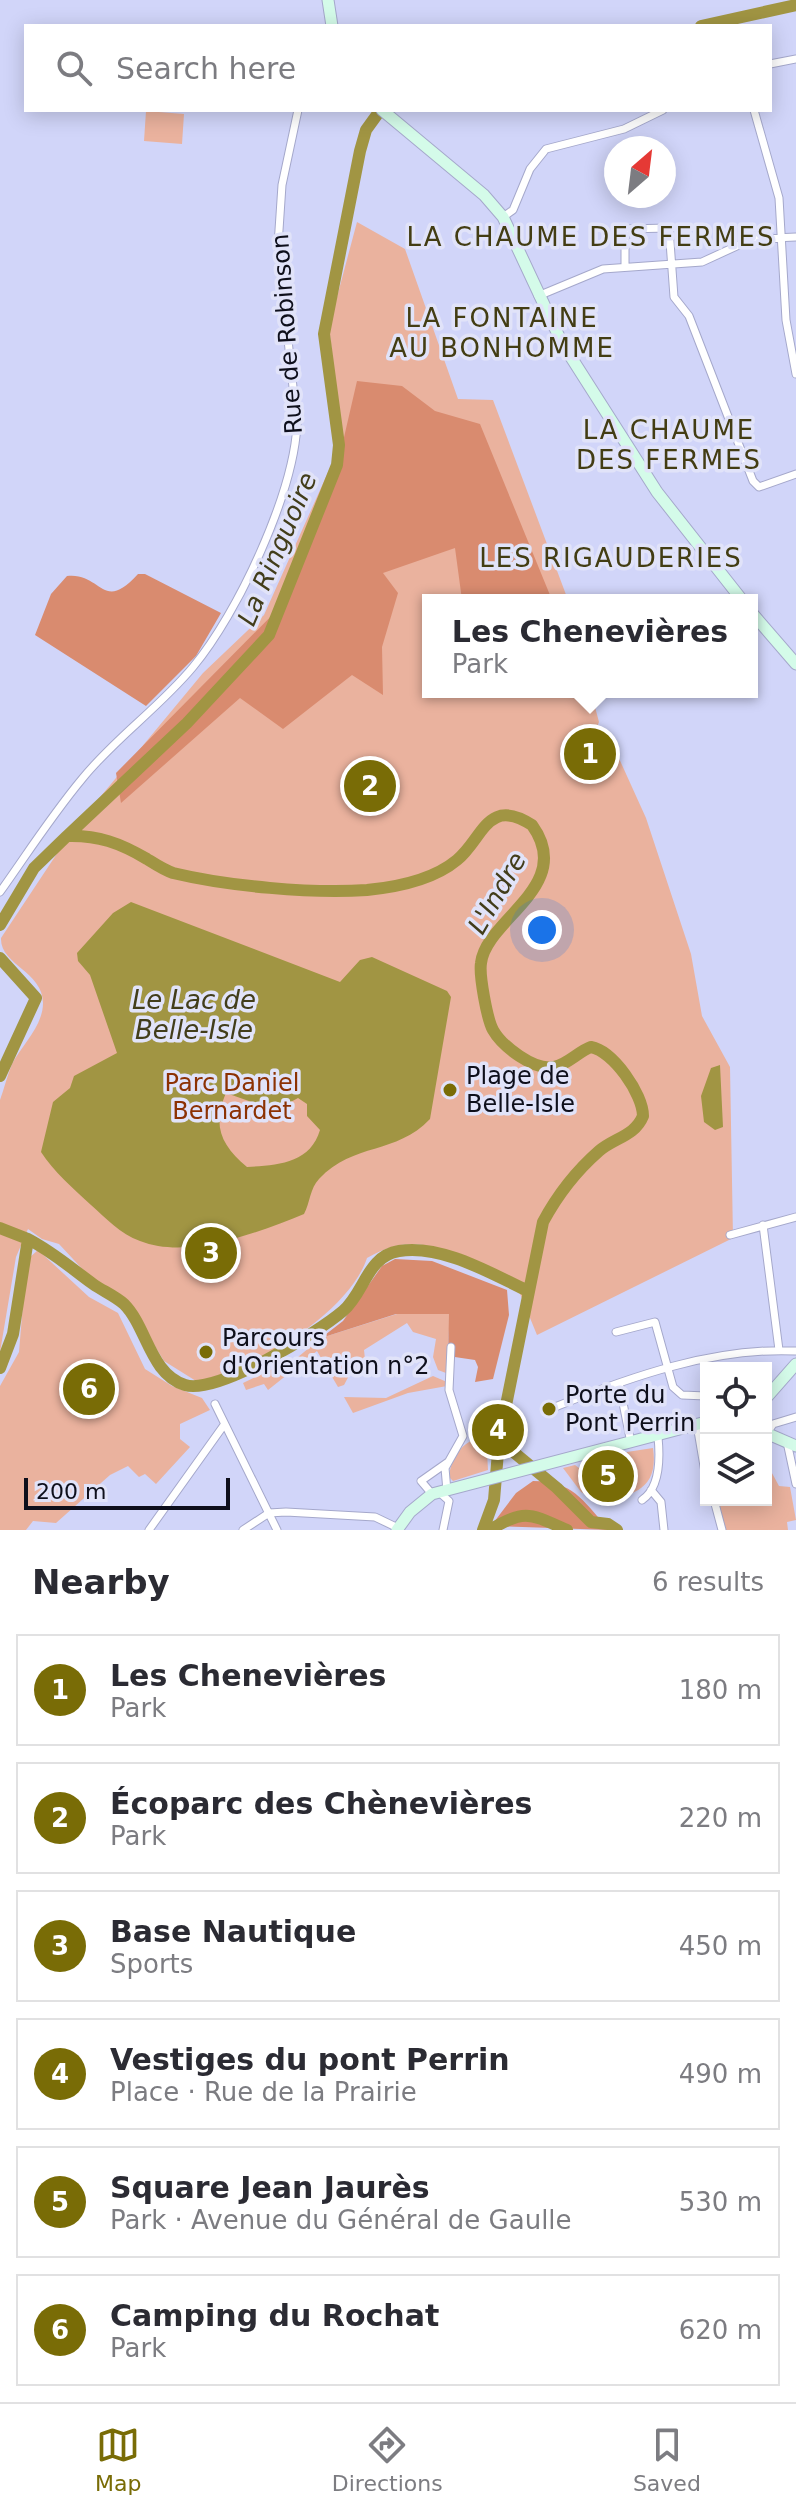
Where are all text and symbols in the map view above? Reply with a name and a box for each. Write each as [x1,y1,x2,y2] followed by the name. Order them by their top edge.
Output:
[24,24,772,112] search box
[52,46,96,90] icon: search
[116,51,296,86] text: Search here
[604,136,676,208] north arrow
[407,222,775,252] district label: LA CHAUME DES FERMES
[266,233,308,435] street label: Rue de Robinson
[389,303,615,363] district label: LA FONTAINE AU BONHOMME
[576,415,762,475] district label: LA CHAUME DES FERMES
[231,468,323,630] water label: La Ringuoire
[479,543,743,573] district label: LES RIGAUDERIES
[422,594,758,698] popup
[452,614,728,649] text: Les Chenevières
[452,649,508,679] text: Park
[564,724,616,784] pin: 1
[344,756,396,816] pin: 2
[462,847,532,939] water label: L'Indre
[522,910,562,950] your location
[132,985,256,1045] water label: Le Lac de Belle-Isle
[466,1062,575,1118] place label: Plage de Belle-Isle
[165,1069,299,1125] park label: Parc Daniel Bernardet
[441,1081,459,1099] marker: Plage de Belle-Isle
[185,1223,237,1283] pin: 3
[222,1324,429,1380] place label: Parcours d'Orientation n°2
[197,1343,215,1361] marker: Parcours d'Orientation n°2
[63,1359,115,1419] pin: 6
[700,1362,772,1506] map controls
[700,1362,772,1434] button: locate
[565,1381,695,1437] place label: Porte du Pont Perrin
[472,1400,524,1460] pin: 4
[540,1400,558,1418] marker: Porte du Pont Perrin
[700,1434,772,1506] button: layers
[582,1446,634,1506] pin: 5
[24,1474,230,1510] scale bar
[36,1479,106,1504] text: 200 m
[32,1562,170,1602] text: Nearby
[652,1567,764,1597] text: 6 results
[110,1658,386,1693] text: Les Chenevières
[51,1675,69,1705] text: 1
[679,1675,762,1705] text: 180 m
[110,1693,166,1723] text: Park
[110,1786,532,1821] text: Écoparc des Chènevières
[51,1803,69,1833] text: 2
[679,1803,762,1833] text: 220 m
[110,1821,166,1851] text: Park
[110,1914,356,1949] text: Base Nautique
[51,1931,69,1961] text: 3
[679,1931,762,1961] text: 450 m
[110,1949,193,1979] text: Sports
[110,2042,510,2077] text: Vestiges du pont Perrin
[51,2059,69,2089] text: 4
[679,2059,762,2089] text: 490 m
[110,2077,417,2107] text: Place · Rue de la Prairie
[110,2170,430,2205] text: Square Jean Jaurès
[51,2187,69,2217] text: 5
[679,2187,762,2217] text: 530 m
[110,2205,572,2235] text: Park · Avenue du Général de Gaulle
[110,2298,439,2333] text: Camping du Rochat
[51,2315,69,2345] text: 6
[679,2315,762,2345] text: 620 m
[110,2333,166,2363] text: Park
[95,2423,142,2496] tab: Map
[332,2423,443,2496] tab: Directions
[633,2423,701,2496] tab: Saved

